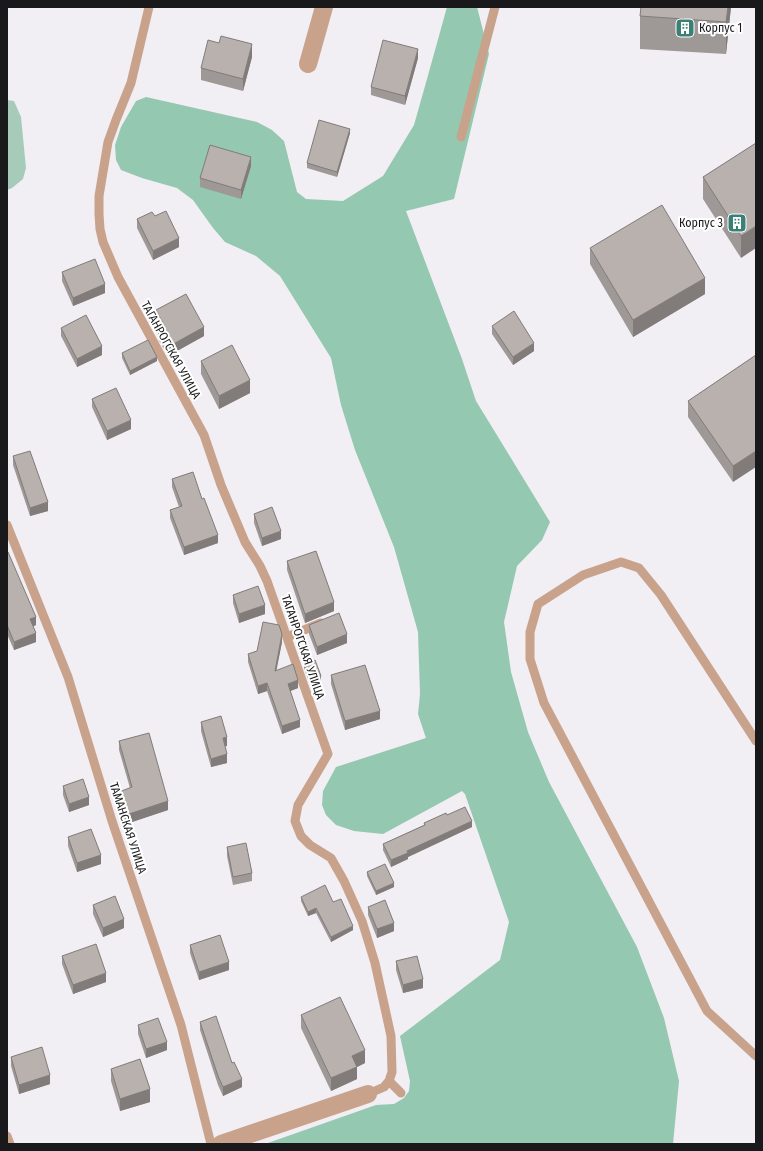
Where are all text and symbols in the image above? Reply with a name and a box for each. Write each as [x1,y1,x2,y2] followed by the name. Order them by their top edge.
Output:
[674,17,696,39] building icon: Корпус 1
[699,21,742,35] place label: Корпус 1
[726,212,748,234] building icon: Корпус 3
[679,216,723,230] place label: Корпус 3
[138,299,204,402] street label: ТАГАНРОГСКАЯ УЛИЦА
[279,593,328,702] street label: ТАГАНРОГСКАЯ УЛИЦА
[107,781,150,876] street label: ТАМАНСКАЯ УЛИЦА

